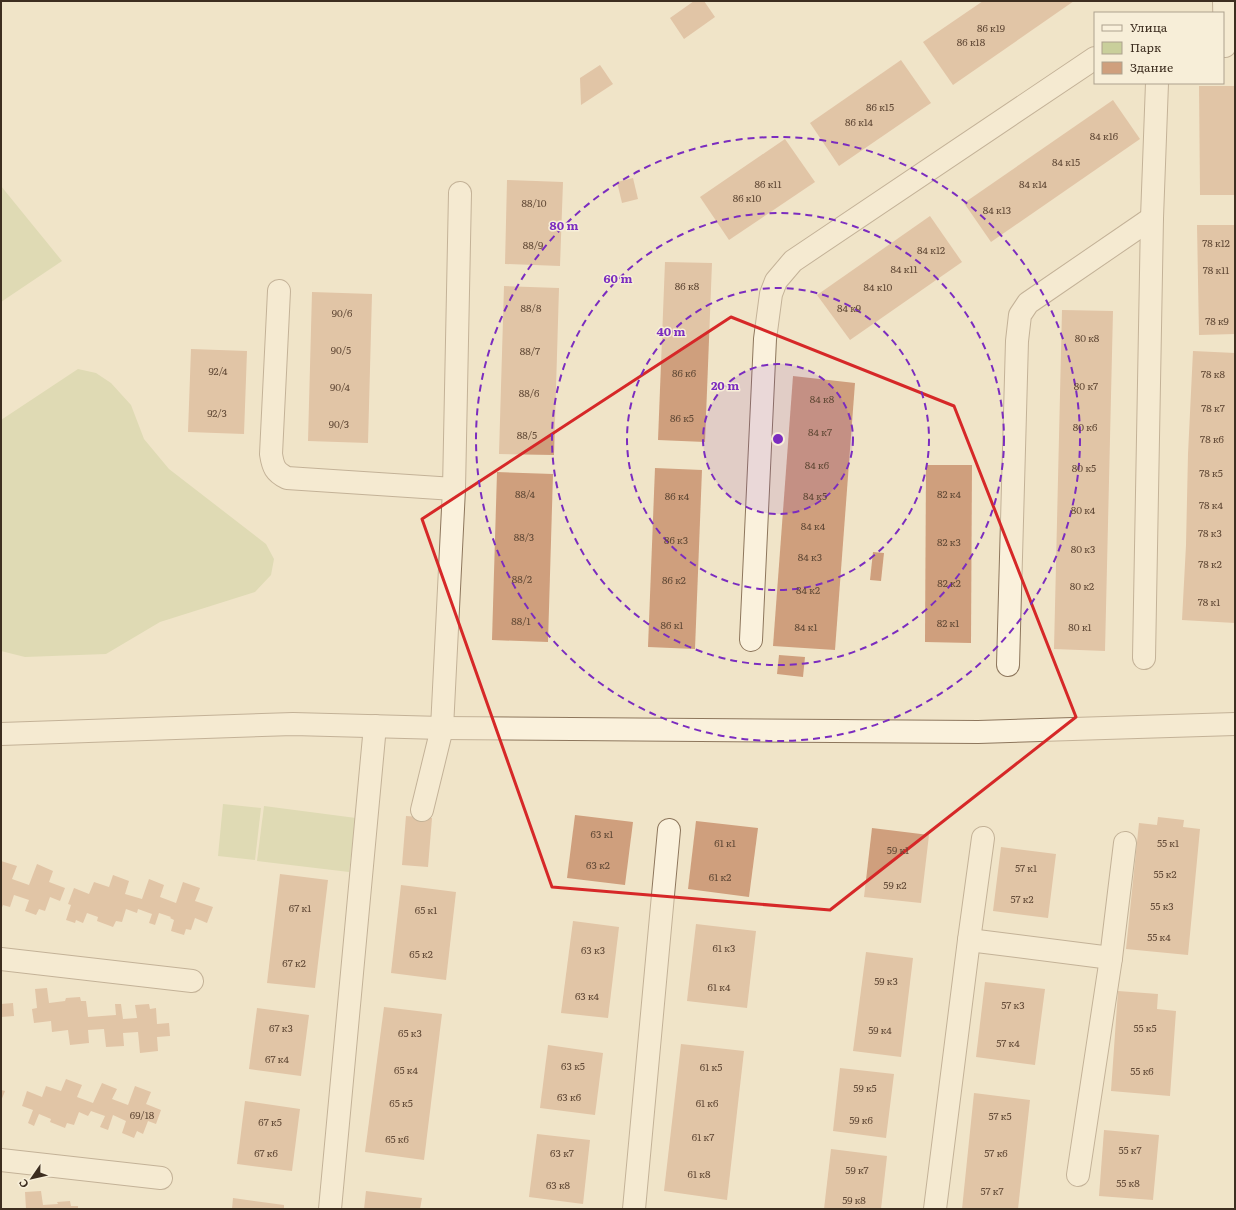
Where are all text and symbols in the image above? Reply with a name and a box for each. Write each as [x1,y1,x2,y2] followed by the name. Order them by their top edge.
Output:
[1094,12,1224,84] legend
[1130,18,1168,36] text: Улица
[977,20,1005,35] house number: 86 к19
[957,34,986,49] house number: 86 к18
[1130,38,1161,56] text: Парк
[1130,58,1173,76] text: Здание
[866,99,894,114] house number: 86 к15
[845,114,873,129] house number: 86 к14
[1090,128,1119,143] house number: 84 к16
[1052,154,1080,169] house number: 84 к15
[755,176,781,191] house number: 86 к11
[1019,176,1048,191] house number: 84 к14
[733,190,762,205] house number: 86 к10
[521,195,547,210] house number: 88/10
[983,202,1011,217] house number: 84 к13
[550,216,578,234] text: 80 m
[1202,235,1230,250] house number: 78 к12
[523,237,543,252] house number: 88/9
[917,242,945,257] house number: 84 к12
[890,261,918,276] house number: 84 к11
[1203,262,1229,277] house number: 78 к11
[604,269,632,287] text: 60 m
[675,278,700,293] house number: 86 к8
[864,279,893,294] house number: 84 к10
[521,300,542,315] house number: 88/8
[837,300,861,315] house number: 84 к9
[332,305,353,320] house number: 90/6
[1205,313,1229,328] house number: 78 к9
[657,322,686,340] text: 40 m
[1075,330,1100,345] house number: 80 к8
[331,342,351,357] house number: 90/5
[520,343,540,358] house number: 88/7
[209,363,228,378] house number: 92/4
[672,365,697,380] house number: 86 к6
[1201,366,1225,381] house number: 78 к8
[711,376,739,394] text: 20 m
[1074,378,1098,393] house number: 80 к7
[330,379,350,394] house number: 90/4
[519,385,540,400] house number: 88/6
[810,391,835,406] house number: 84 к8
[1201,400,1225,415] house number: 78 к7
[207,405,227,420] house number: 92/3
[670,410,694,425] house number: 86 к5
[329,416,349,431] house number: 90/3
[1073,419,1098,434] house number: 80 к6
[808,424,832,439] house number: 84 к7
[517,427,537,442] house number: 88/5
[1200,431,1225,446] house number: 78 к6
[771,432,785,446] centre of rings
[805,457,830,472] house number: 84 к6
[1072,460,1096,475] house number: 80 к5
[1199,465,1223,480] house number: 78 к5
[515,486,535,501] house number: 88/4
[937,486,961,501] house number: 82 к4
[665,488,690,503] house number: 86 к4
[803,488,827,503] house number: 84 к5
[1199,497,1223,512] house number: 78 к4
[1071,502,1096,517] house number: 80 к4
[801,518,826,533] house number: 84 к4
[1198,525,1222,540] house number: 78 к3
[514,529,534,544] house number: 88/3
[664,532,688,547] house number: 86 к3
[937,534,961,549] house number: 82 к3
[1071,541,1095,556] house number: 80 к3
[798,549,822,564] house number: 84 к3
[1198,556,1222,571] house number: 78 к2
[512,571,532,586] house number: 88/2
[662,572,686,587] house number: 86 к2
[937,575,961,590] house number: 82 к2
[1070,578,1094,593] house number: 80 к2
[796,582,820,597] house number: 84 к2
[1198,594,1220,609] house number: 78 к1
[511,613,531,628] house number: 88/1
[937,615,959,630] house number: 82 к1
[661,617,683,632] house number: 86 к1
[794,619,818,634] house number: 84 к1
[1068,619,1092,634] house number: 80 к1
[591,826,613,841] house number: 63 к1
[714,835,736,850] house number: 61 к1
[1157,835,1179,850] house number: 55 к1
[887,842,909,857] house number: 59 к1
[586,857,610,872] house number: 63 к2
[1015,860,1037,875] house number: 57 к1
[1153,866,1177,881] house number: 55 к2
[709,869,731,884] house number: 61 к2
[883,877,907,892] house number: 59 к2
[1010,891,1034,906] house number: 57 к2
[1150,898,1174,913] house number: 55 к3
[289,900,311,915] house number: 67 к1
[415,902,437,917] house number: 65 к1
[1147,929,1171,944] house number: 55 к4
[713,940,735,955] house number: 61 к3
[581,942,605,957] house number: 63 к3
[409,946,433,961] house number: 65 к2
[282,955,306,970] house number: 67 к2
[874,973,898,988] house number: 59 к3
[708,979,731,994] house number: 61 к4
[575,988,600,1003] house number: 63 к4
[1001,997,1025,1012] house number: 57 к3
[269,1020,293,1035] house number: 67 к3
[1133,1020,1157,1035] house number: 55 к5
[868,1022,892,1037] house number: 59 к4
[398,1025,422,1040] house number: 65 к3
[996,1035,1020,1050] house number: 57 к4
[265,1051,289,1066] house number: 67 к4
[561,1058,585,1073] house number: 63 к5
[700,1059,722,1074] house number: 61 к5
[394,1062,418,1077] house number: 65 к4
[1130,1063,1154,1078] house number: 55 к6
[853,1080,877,1095] house number: 59 к5
[557,1089,582,1104] house number: 63 к6
[389,1095,413,1110] house number: 65 к5
[696,1095,719,1110] house number: 61 к6
[130,1107,155,1122] house number: 69/18
[988,1108,1012,1123] house number: 57 к5
[849,1112,873,1127] house number: 59 к6
[258,1114,282,1129] house number: 67 к5
[692,1129,714,1144] house number: 61 к7
[385,1131,409,1146] house number: 65 к6
[1118,1142,1142,1157] house number: 55 к7
[254,1145,278,1160] house number: 67 к6
[550,1145,574,1160] house number: 63 к7
[984,1145,1008,1160] house number: 57 к6
[12,1158,52,1198] north arrow
[845,1162,869,1177] house number: 59 к7
[688,1166,711,1181] house number: 61 к8
[1116,1175,1140,1190] house number: 55 к8
[14,1176,32,1192] text: С
[546,1177,571,1192] house number: 63 к8
[980,1183,1004,1198] house number: 57 к7
[842,1192,866,1207] house number: 59 к8

